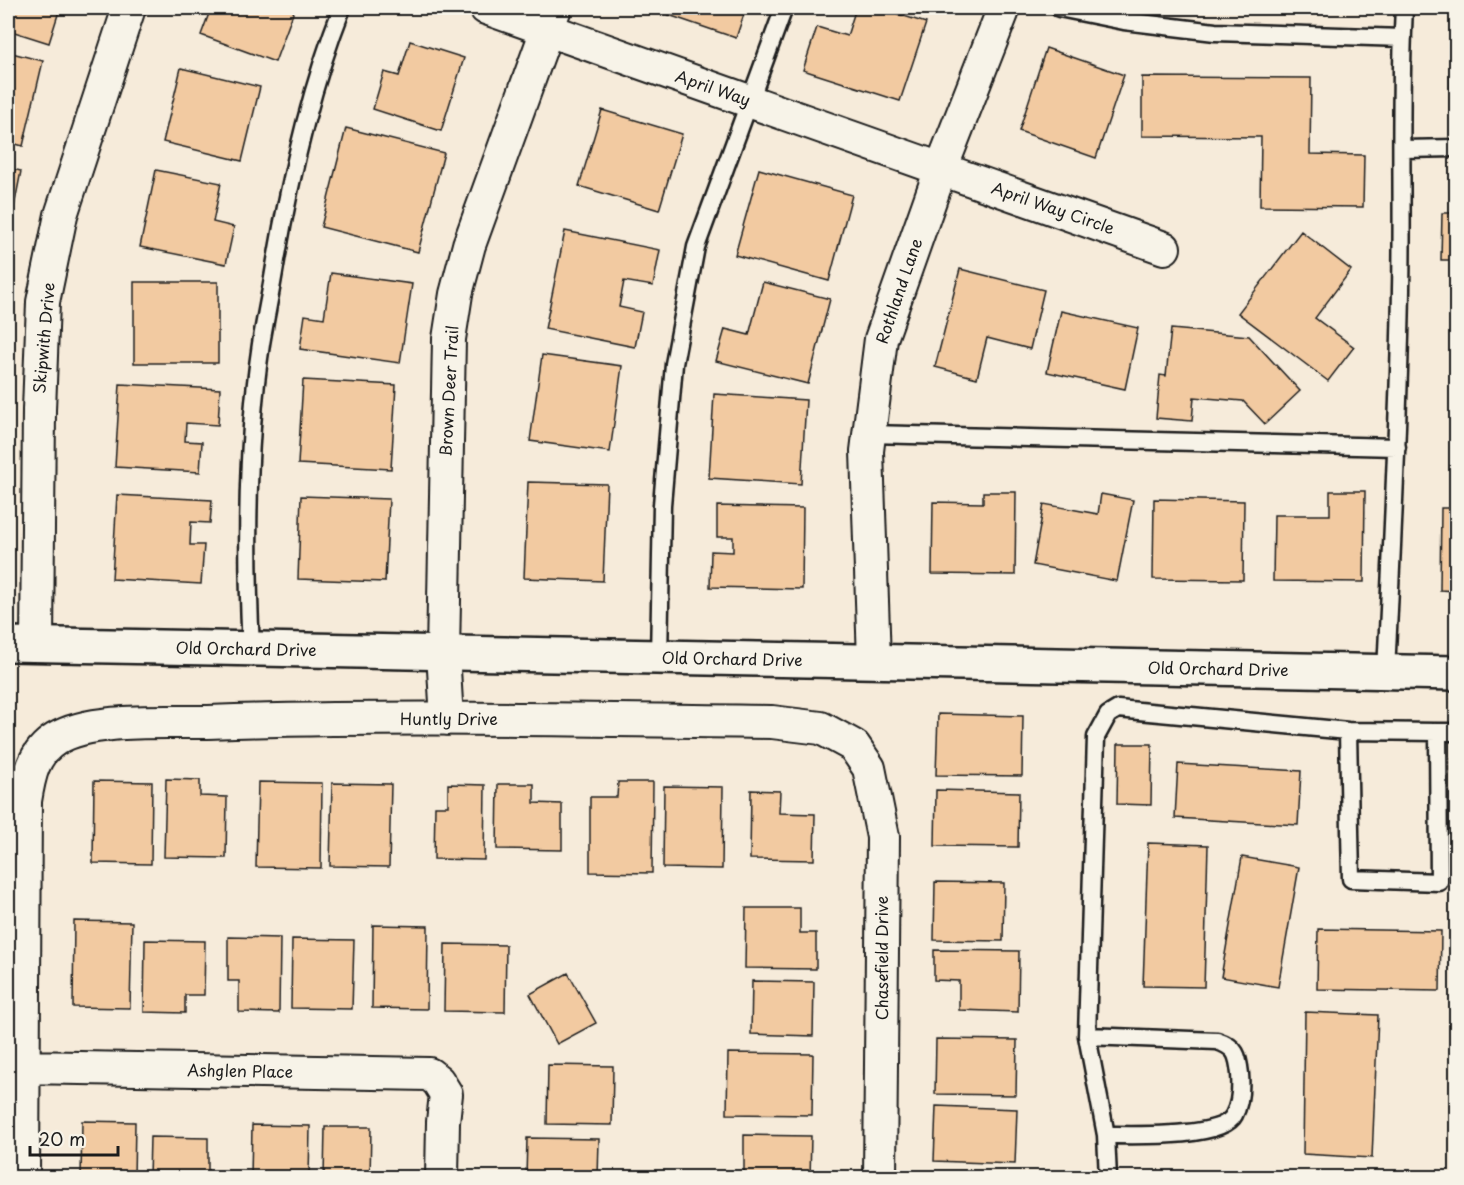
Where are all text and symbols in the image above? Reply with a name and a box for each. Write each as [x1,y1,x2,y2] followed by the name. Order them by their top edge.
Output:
[672,63,754,111] street label: April Way
[989,175,1118,239] street label: April Way Circle
[869,235,927,347] street label: Rothland Lane
[26,281,60,394] street label: Skipwith Drive
[433,325,463,457] street label: Brown Deer Trail
[175,635,317,661] street label: Old Orchard Drive
[661,645,803,671] street label: Old Orchard Drive
[1147,655,1289,681] street label: Old Orchard Drive
[400,706,498,730] street label: Huntly Drive
[869,896,893,1020] street label: Chasefield Drive
[187,1057,293,1083] street label: Ashglen Place
[30,1119,118,1157] scale bar
[39,1125,85,1152] text: 20 m

